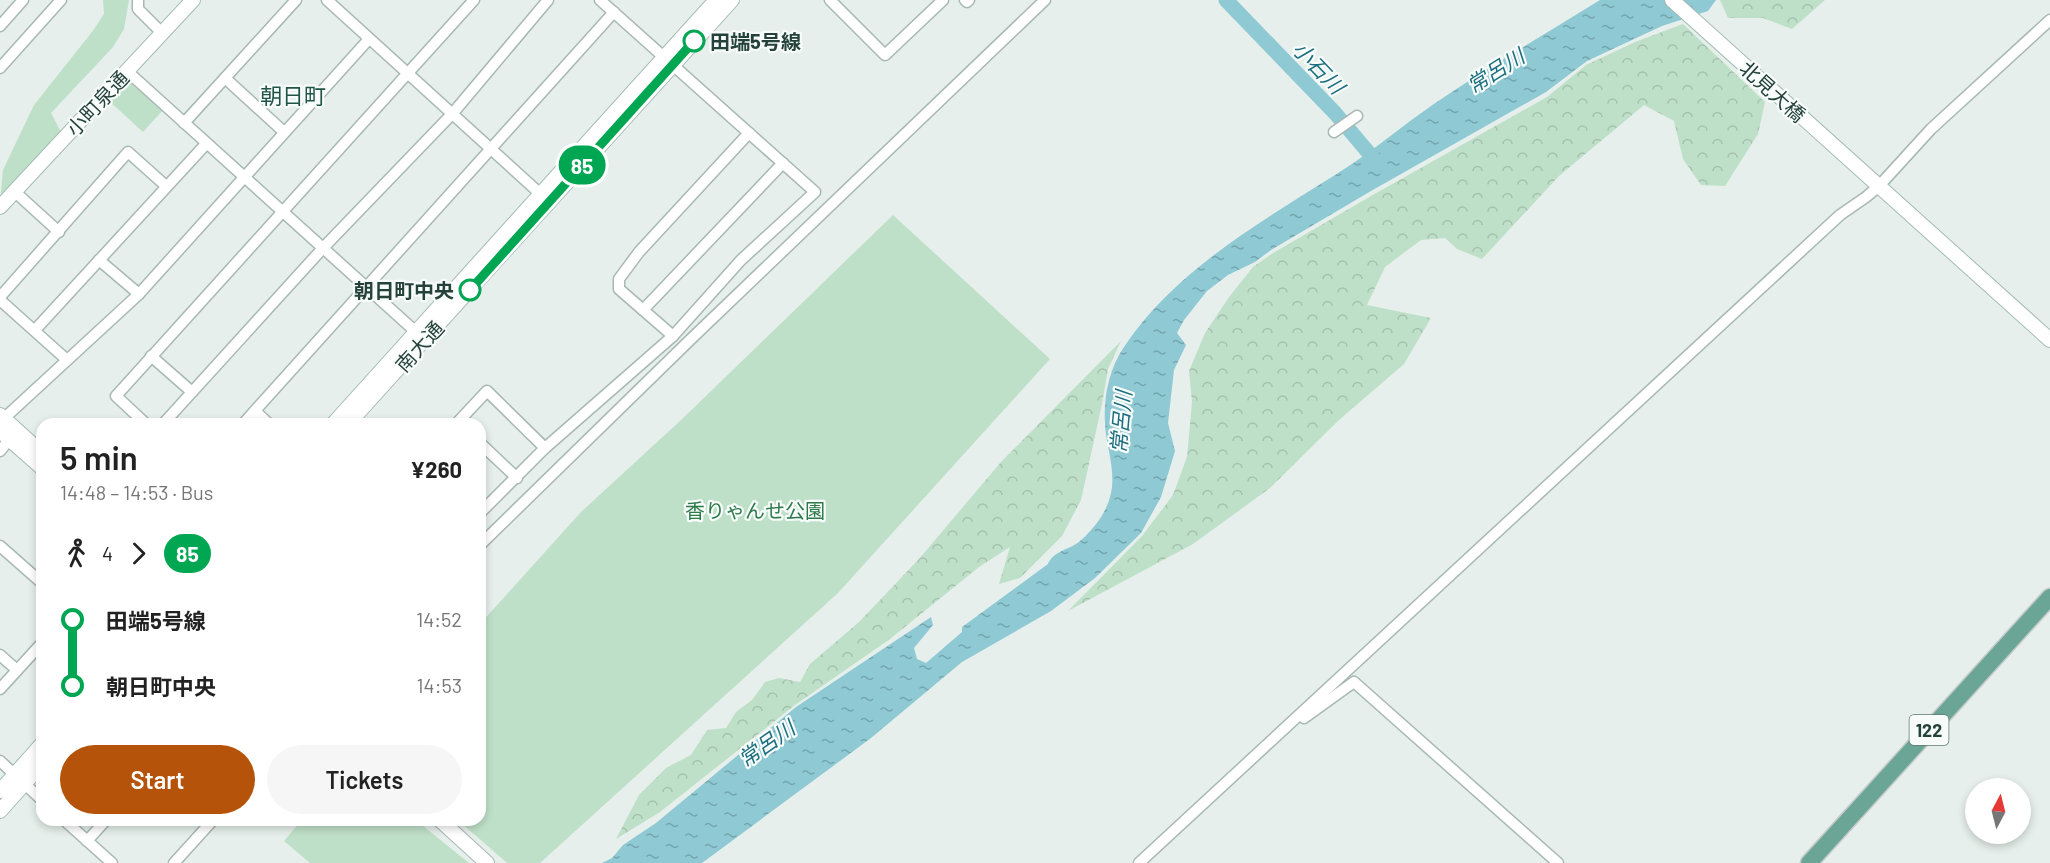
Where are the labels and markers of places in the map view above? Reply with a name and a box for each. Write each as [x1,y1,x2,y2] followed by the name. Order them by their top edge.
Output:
[710,29,802,53] place label: 田端5号線
[683,30,705,52] marker: 田端5号線
[354,278,454,302] place label: 朝日町中央
[459,279,481,301] marker: 朝日町中央

